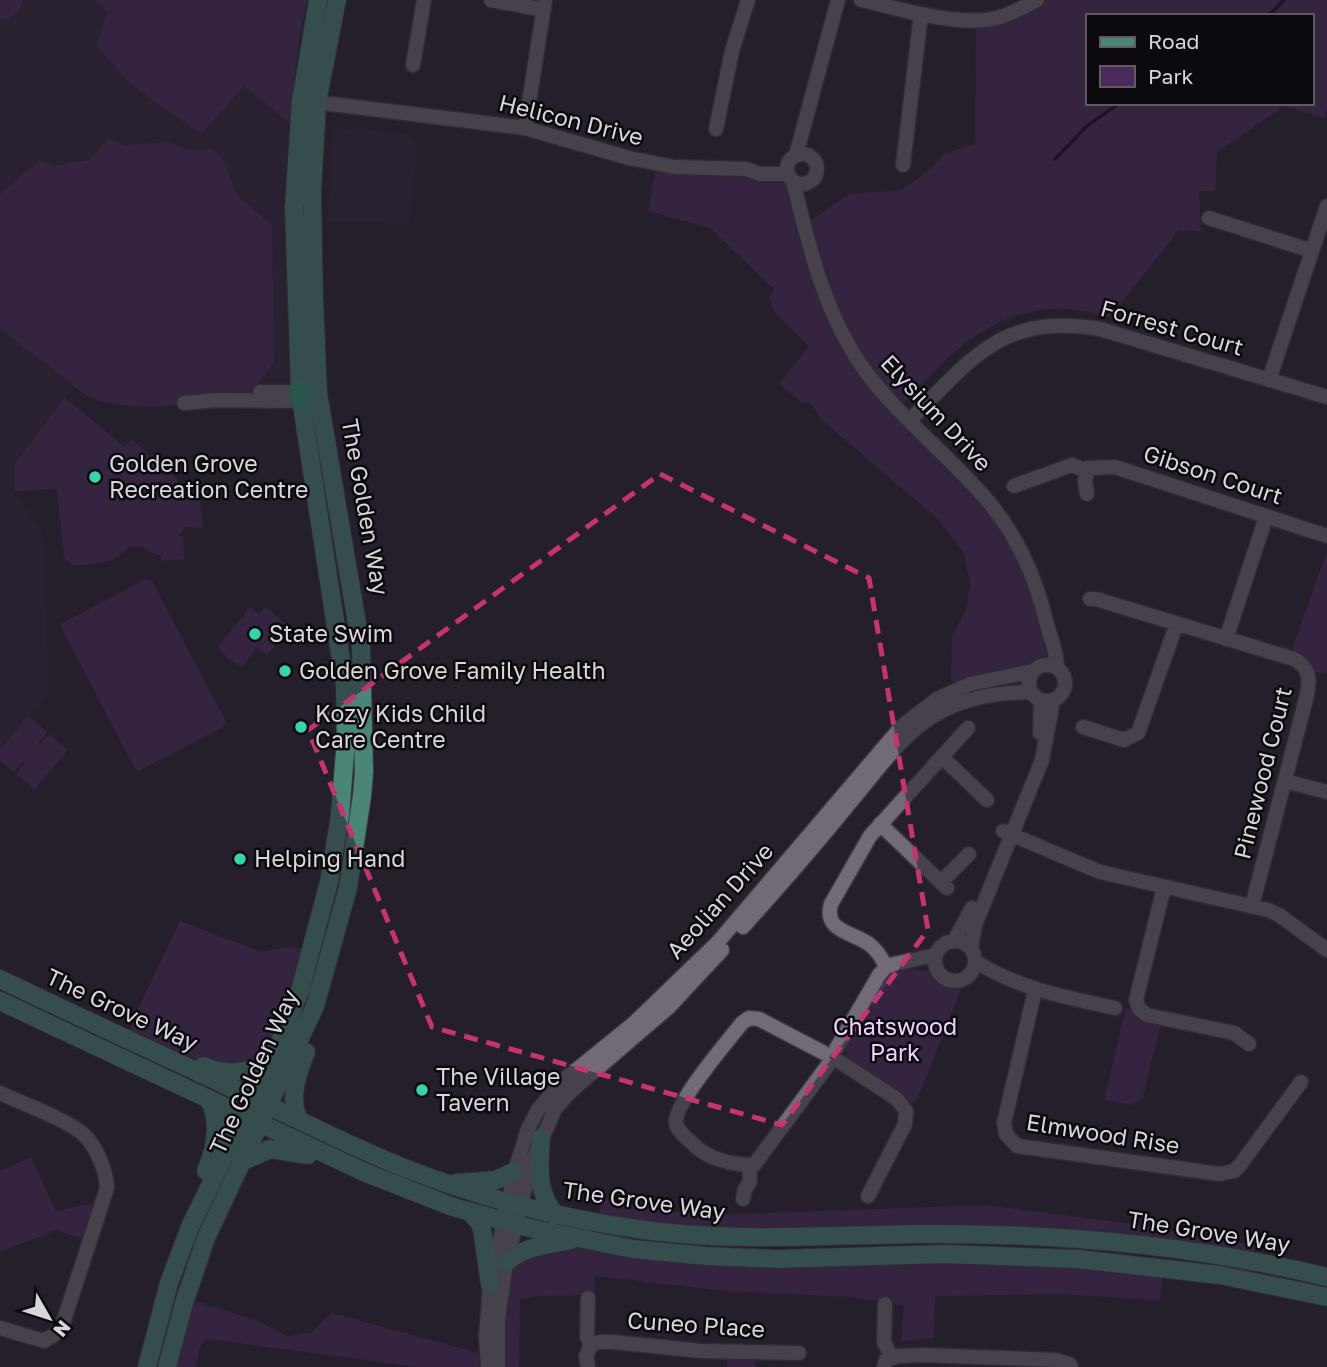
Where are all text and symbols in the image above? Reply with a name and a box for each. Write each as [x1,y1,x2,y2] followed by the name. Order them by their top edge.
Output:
[1086,14,1313,105] legend
[1148,28,1199,54] text: Road
[1148,63,1194,89] text: Park
[496,88,646,150] street label: Helicon Drive
[1098,293,1247,361] street label: Forrest Court
[876,348,998,476] street label: Elysium Drive
[337,416,395,597] street label: The Golden Way
[1140,438,1286,510] street label: Gibson Court
[109,449,308,503] place label: Golden Grove Recreation Centre
[87,469,103,485] marker: Golden Grove Recreation Centre
[269,619,393,647] place label: State Swim
[247,626,263,642] marker: State Swim
[299,656,606,684] place label: Golden Grove Family Health
[277,663,293,679] marker: Golden Grove Family Health
[1227,684,1297,862] street label: Pinewood Court
[315,699,486,753] place label: Kozy Kids Child Care Centre
[293,719,309,735] marker: Kozy Kids Child Care Centre
[660,837,778,964] street label: Aeolian Drive
[254,844,405,872] place label: Helping Hand
[232,851,248,867] marker: Helping Hand
[42,962,203,1056] street label: The Grove Way
[203,985,304,1158] street label: The Golden Way
[833,1012,957,1066] park label: Chatswood Park
[436,1062,560,1116] place label: The Village Tavern
[414,1082,430,1098] marker: The Village Tavern
[1025,1107,1182,1159] street label: Elmwood Rise
[561,1175,727,1225] street label: The Grove Way
[1126,1204,1292,1258] street label: The Grove Way
[14,1283,84,1353] north arrow
[626,1305,766,1343] street label: Cuneo Place
[49,1316,76,1342] text: N

